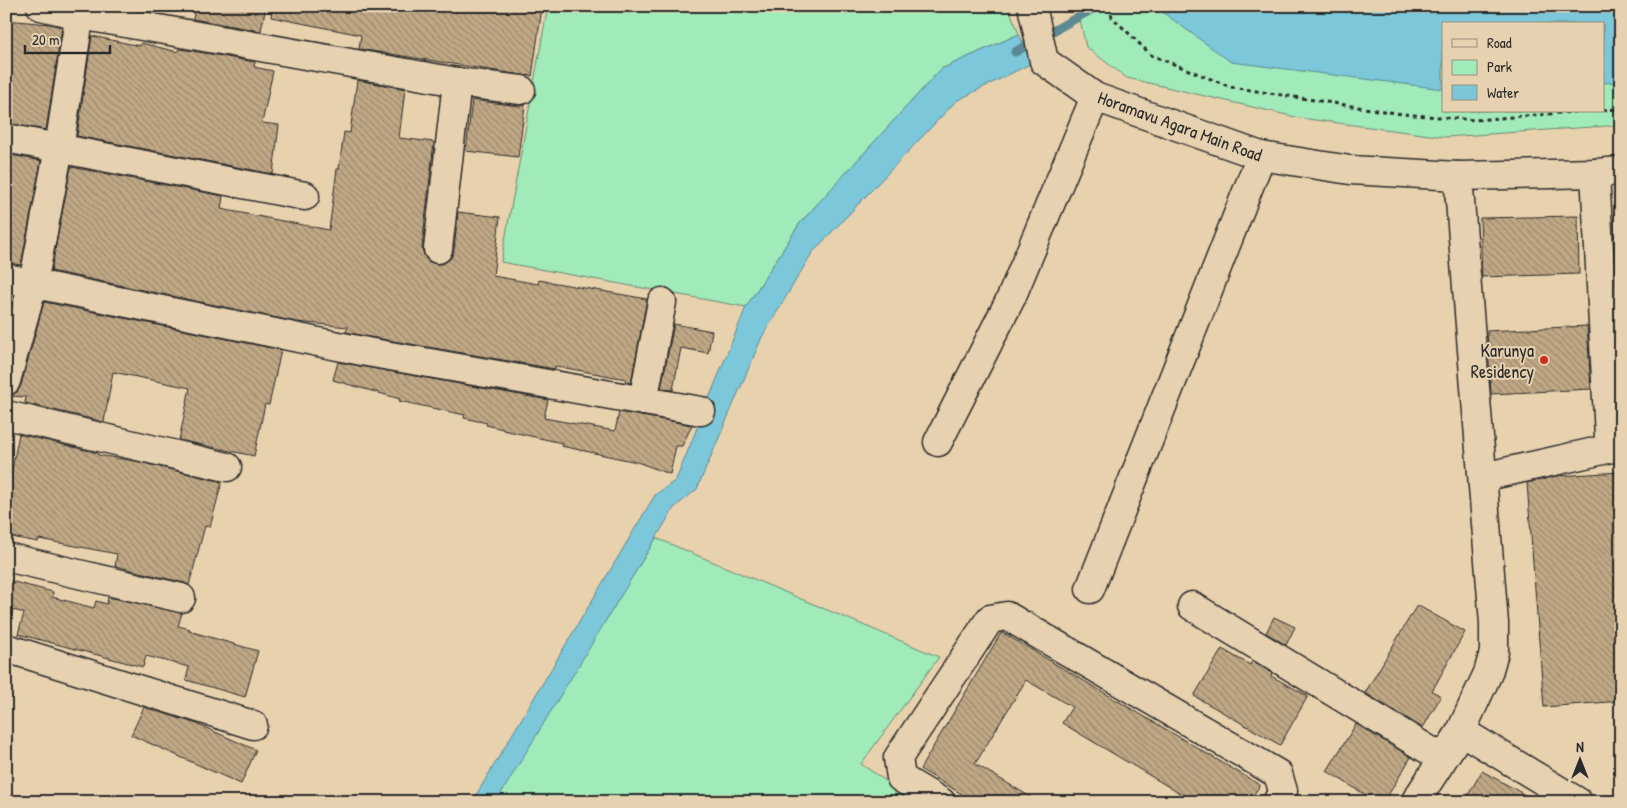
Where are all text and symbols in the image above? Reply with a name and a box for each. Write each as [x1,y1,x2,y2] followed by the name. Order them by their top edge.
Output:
[25,22,110,54] scale bar
[1442,22,1604,112] legend
[32,29,59,50] text: 20 m
[1487,32,1512,53] text: Road
[1487,56,1512,77] text: Park
[1487,82,1519,103] text: Water
[1094,85,1266,167] street label: Horamavu Agara Main Road
[1471,338,1534,384] place label: Karunya Residency
[1538,354,1550,366] marker: Karunya Residency
[1554,736,1604,786] north arrow
[1576,737,1584,756] text: N

